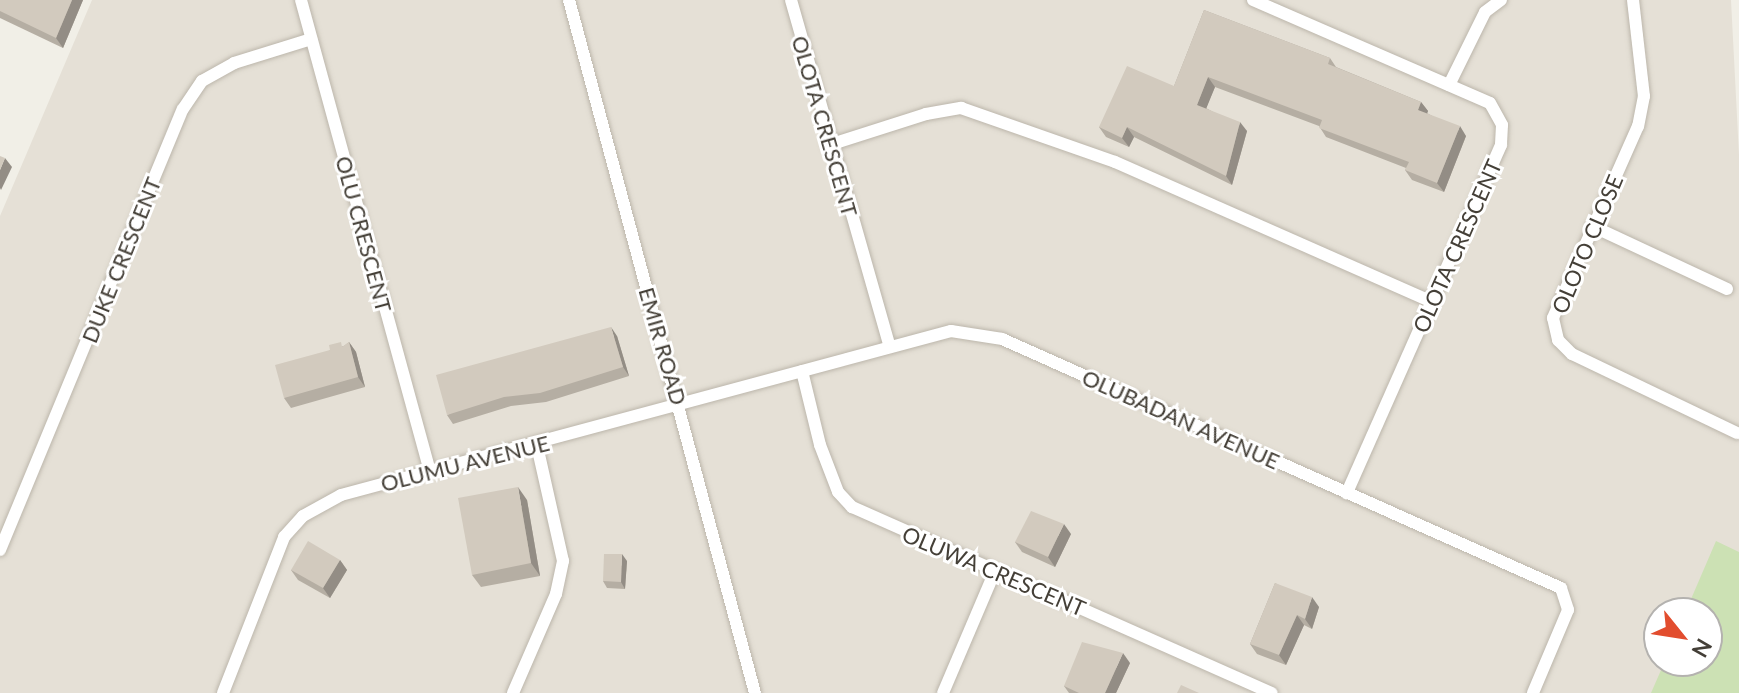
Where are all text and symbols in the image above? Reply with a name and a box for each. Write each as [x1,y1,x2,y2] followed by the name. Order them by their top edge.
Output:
[786,32,864,220] street label: OLOTA CRESCENT
[330,153,398,315] street label: OLU CRESCENT
[1407,155,1507,337] street label: OLOTA CRESCENT
[1546,171,1628,317] street label: OLOTO CLOSE
[76,173,166,347] street label: DUKE CRESCENT
[634,284,692,408] street label: EMIR ROAD
[1078,363,1284,475] street label: OLUBADAN AVENUE
[378,429,552,497] street label: OLUMU AVENUE
[898,520,1090,622] street label: OLUWA CRESCENT
[1643,597,1723,677] north arrow
[1687,634,1718,662] text: N

